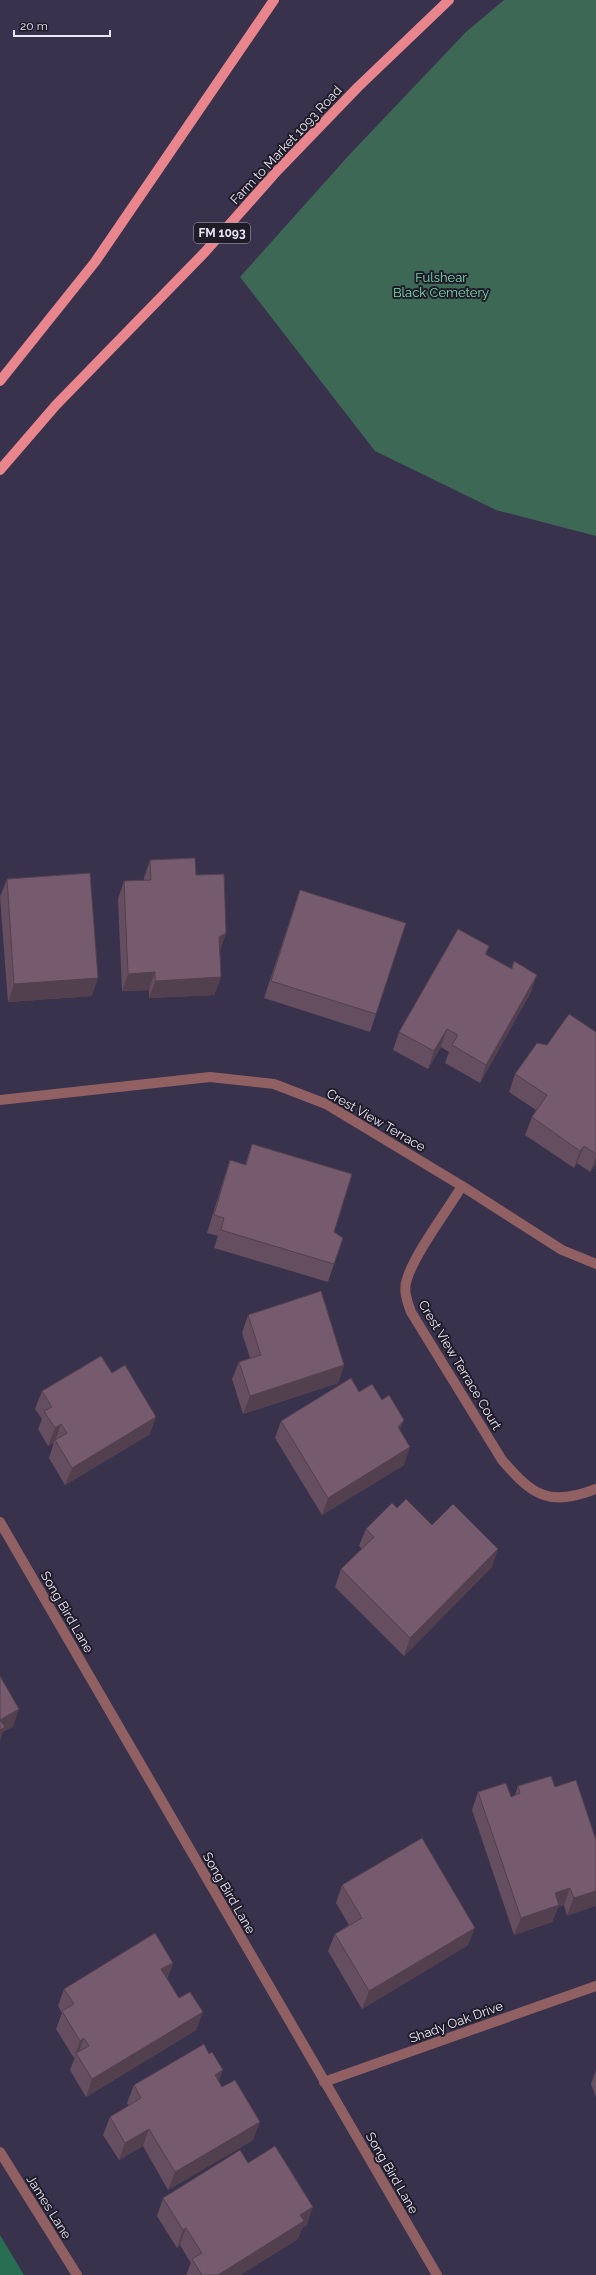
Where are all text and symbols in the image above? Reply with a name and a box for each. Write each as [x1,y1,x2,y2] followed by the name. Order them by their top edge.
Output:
[14,12,110,38] scale bar
[20,19,48,33] text: 20 m
[227,83,345,207] street label: Farm to Market 1093 Road
[194,223,250,243] road number: FM 1093
[393,270,489,300] park label: Fulshear Black Cemetery
[324,1086,428,1155] street label: Crest View Terrace
[415,1298,505,1433] street label: Crest View Terrace Court
[38,1569,97,1656] street label: Song Bird Lane
[200,1850,259,1937] street label: Song Bird Lane
[407,1998,505,2046] street label: Shady Oak Drive
[363,2130,422,2217] street label: Song Bird Lane
[23,2172,75,2242] street label: James Lane

